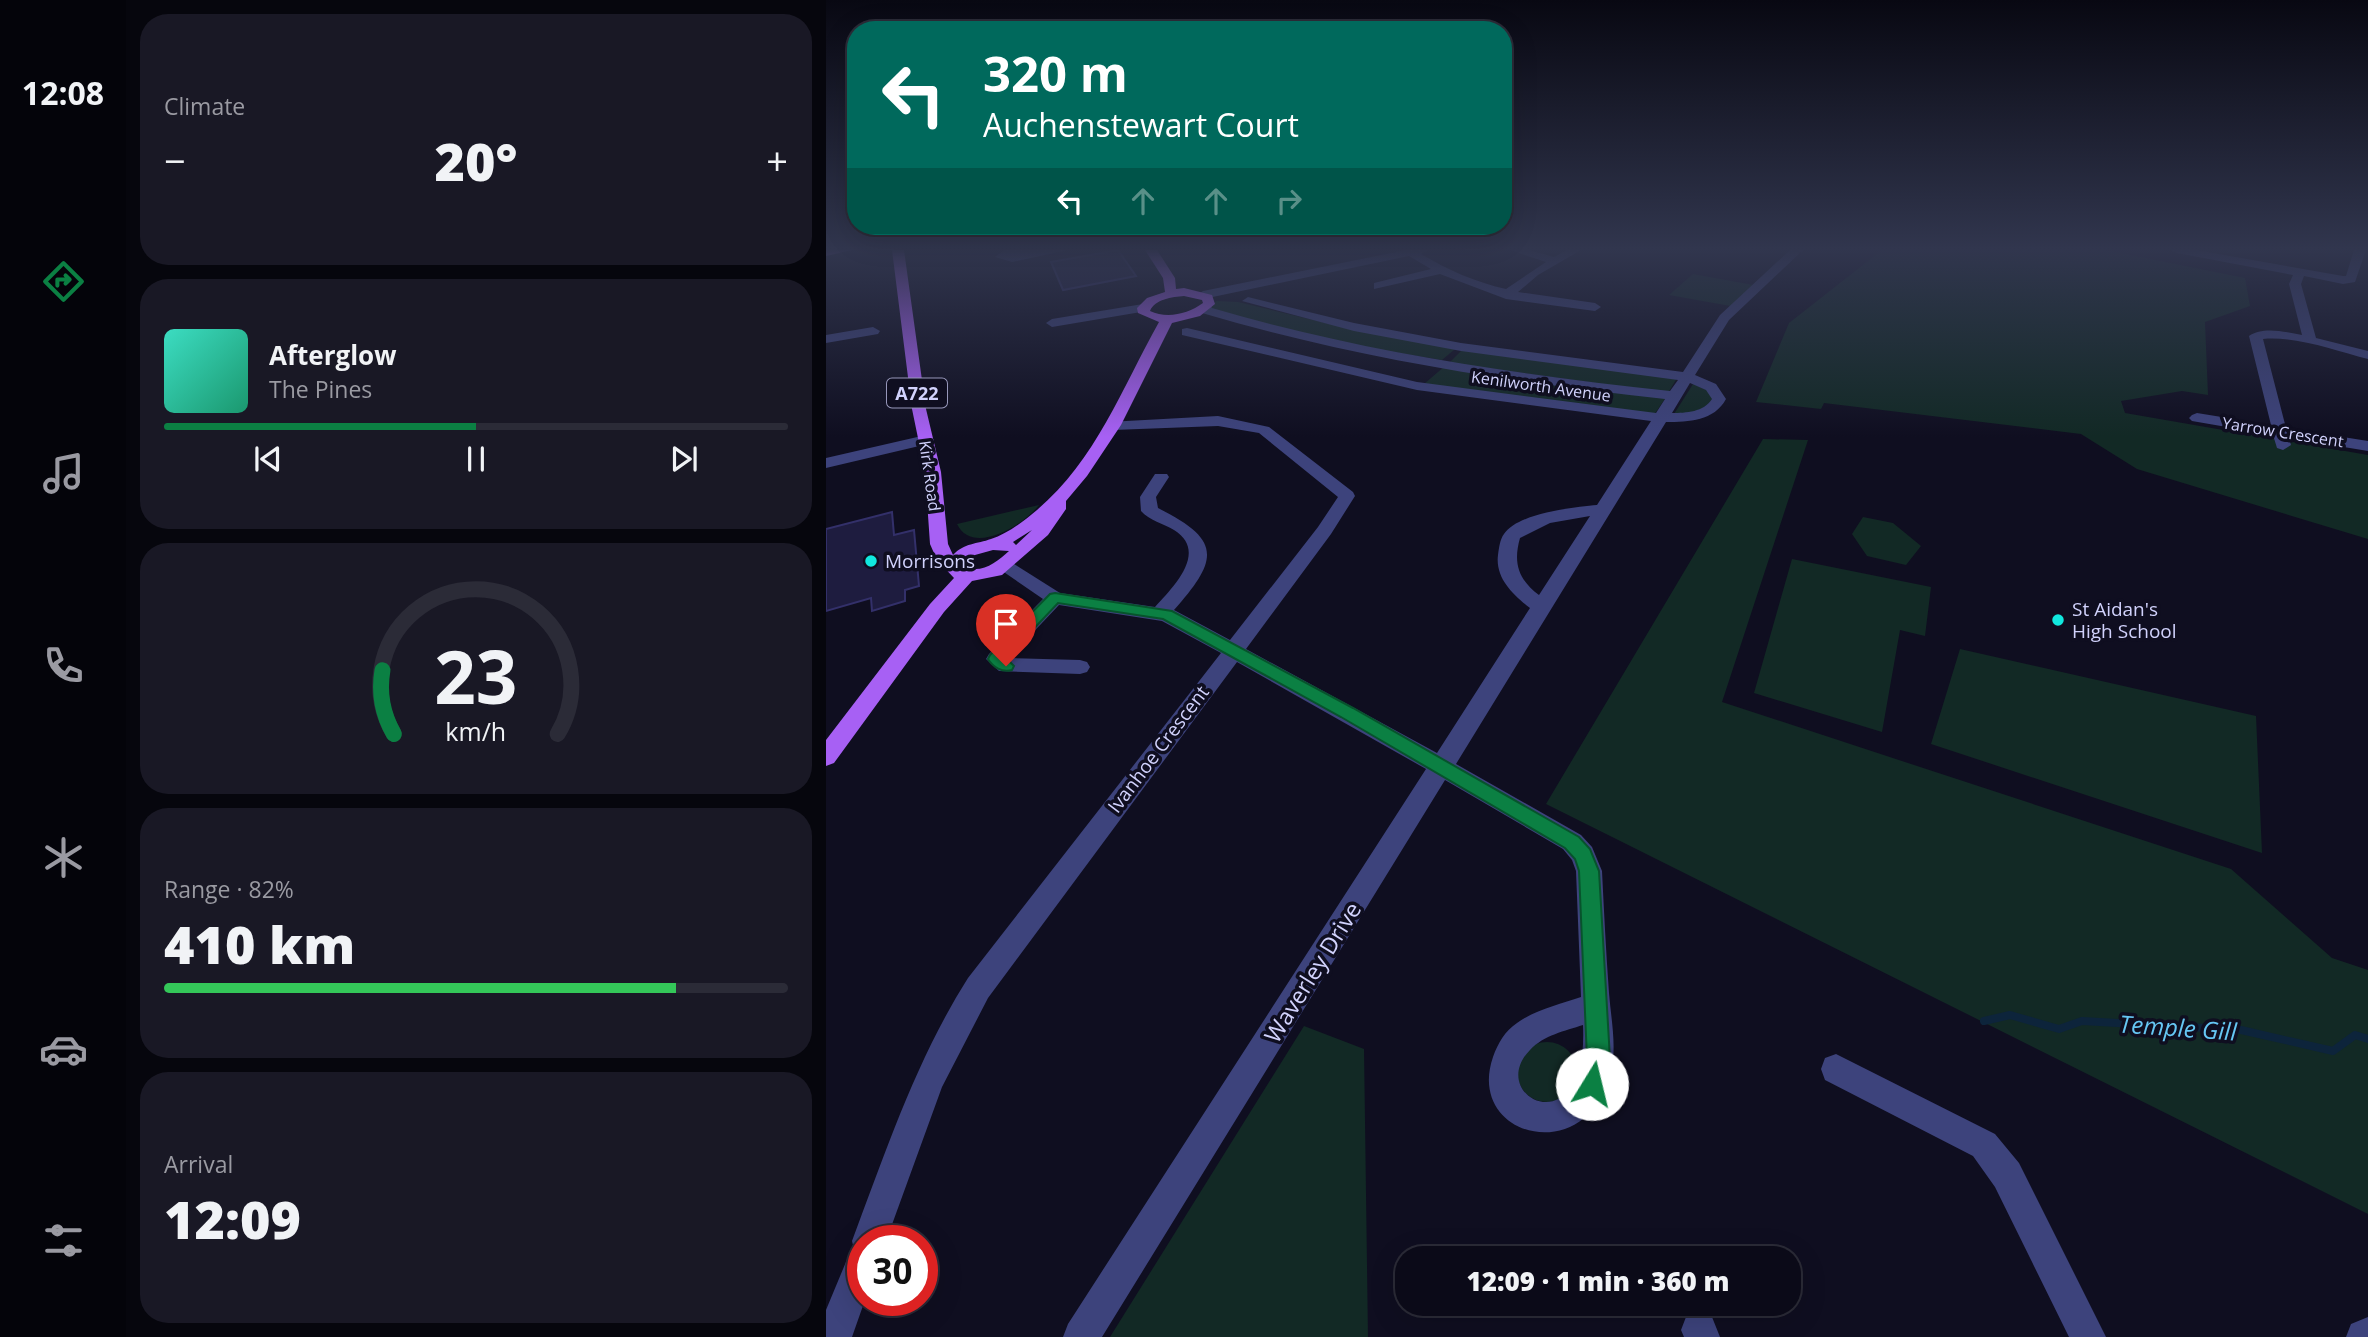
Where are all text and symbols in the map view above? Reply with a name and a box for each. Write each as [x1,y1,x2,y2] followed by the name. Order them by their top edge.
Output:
[983,40,1128,106] text: 320 m
[868,49,959,140] icon: left
[22,71,104,114] text: 12:08
[164,90,245,122] text: Climate
[983,103,1299,146] text: Auchenstewart Court
[435,125,517,196] text: 20°
[164,134,186,186] text: −
[766,134,788,186] text: +
[1051,182,1089,220] icon: left
[1124,182,1162,220] icon: ahead
[1197,182,1235,220] icon: ahead
[1270,182,1308,220] icon: right
[39,257,88,306] icon: directions
[269,337,396,373] text: Afterglow
[1470,365,1612,407] street label: Kenilworth Avenue
[269,373,372,405] text: The Pines
[887,379,947,408] road number: A722
[2221,412,2346,452] street label: Yarrow Crescent
[914,439,946,513] street label: Kirk Road
[249,440,287,478] icon: previous
[457,440,495,478] icon: pause
[665,440,703,478] icon: next
[39,449,88,498] icon: music
[885,548,975,574] place label: Morrisons
[863,553,879,569] marker: Morrisons
[976,594,1036,666] pin
[2072,596,2177,644] place label: St Aidan's High School
[987,605,1025,643] icon: arrive
[2050,612,2066,628] marker: St Aidan's High School
[434,627,518,726] text: 23
[39,641,88,690] icon: phone
[1101,680,1215,818] street label: Ivanhoe Crescent
[446,714,506,748] text: km/h
[39,833,88,882] icon: climate
[164,873,294,905] text: Range · 82%
[1256,896,1368,1048] street label: Waverley Drive
[164,908,355,979] text: 410 km
[2118,1006,2239,1048] water label: Temple Gill
[39,1025,88,1074] icon: car
[1555,1047,1629,1121] position arrow
[164,1148,233,1180] text: Arrival
[164,1183,301,1254] text: 12:09
[39,1216,88,1265] icon: filters
[847,1225,938,1316] speed limit sign: 30
[1467,1263,1729,1299] text: 12:09 · 1 min · 360 m

